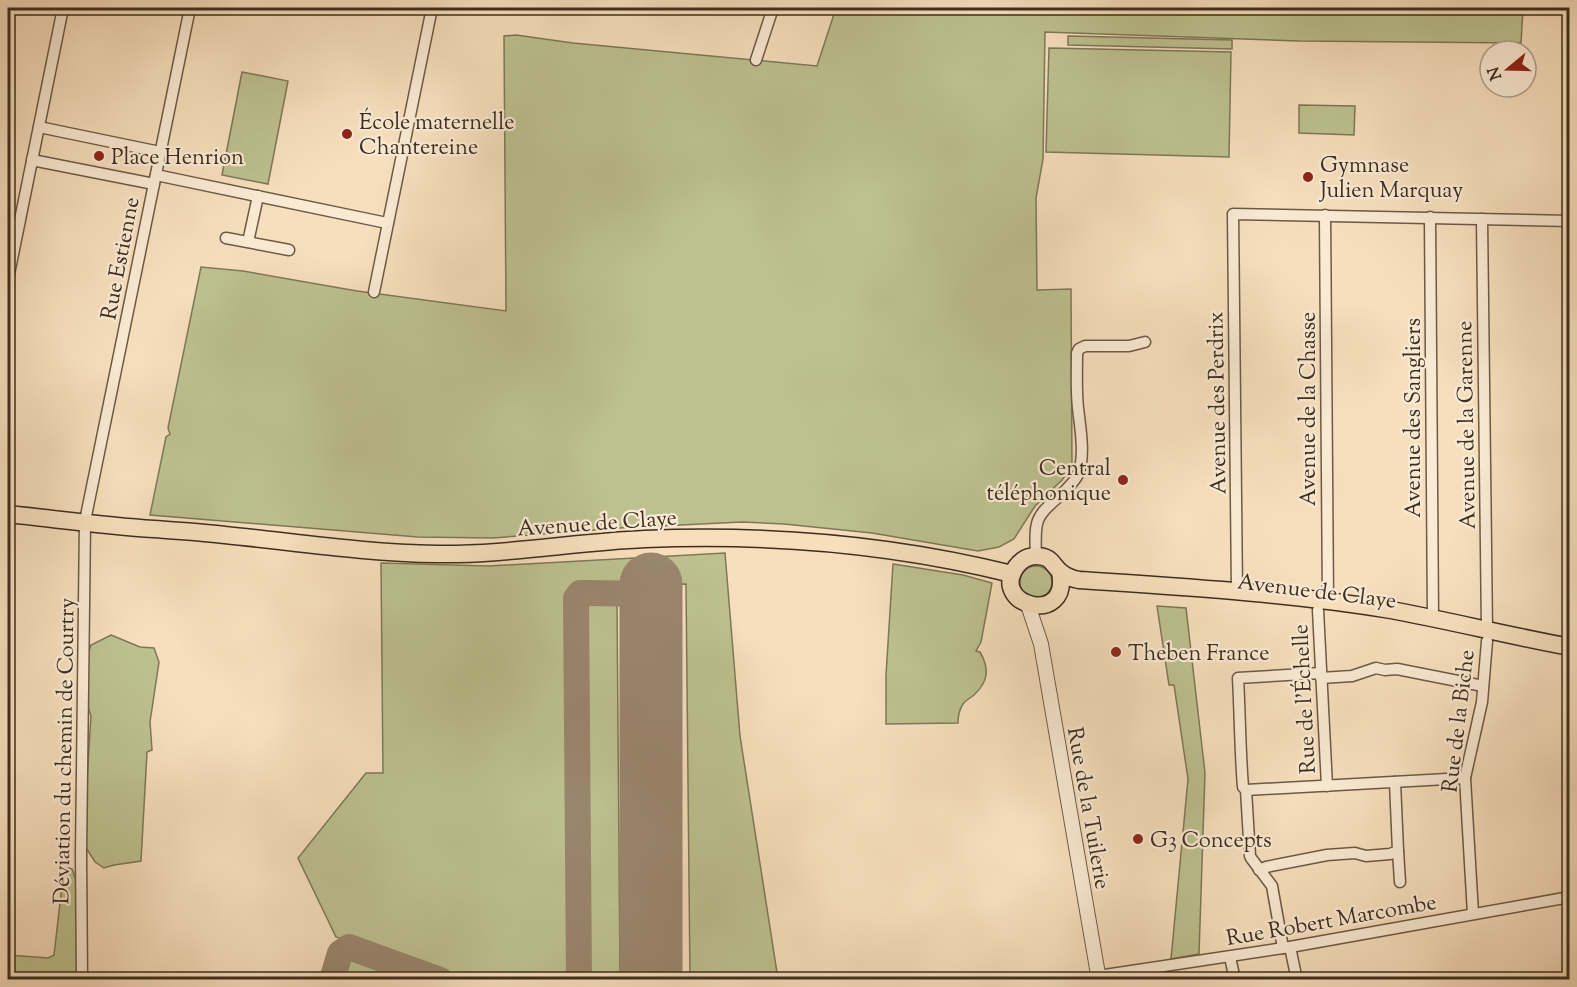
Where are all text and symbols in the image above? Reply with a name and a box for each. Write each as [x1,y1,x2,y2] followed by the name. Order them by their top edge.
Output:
[1478,39,1538,99] north arrow
[1483,63,1509,83] text: N
[359,107,514,165] place label: École maternelle Chantereine
[340,127,354,141] marker: École maternelle Chantereine
[111,143,244,175] place label: Place Henrion
[92,149,106,163] marker: Place Henrion
[1319,151,1463,208] place label: Gymnase Julien Marquay
[1301,170,1315,184] marker: Gymnase Julien Marquay
[94,194,150,323] street label: Rue Estienne
[1201,311,1237,495] street label: Avenue des Perdrix
[1294,312,1326,506] street label: Avenue de la Chasse
[1399,318,1431,518] street label: Avenue des Sangliers
[1450,320,1486,530] street label: Avenue de la Garenne
[986,454,1111,511] place label: Central téléphonique
[1116,473,1130,487] marker: Central téléphonique
[516,503,678,547] street label: Avenue de Claye
[1235,567,1398,619] street label: Avenue de Claye
[47,597,85,905] street label: Déviation du chemin de Courtry
[1285,623,1326,775] street label: Rue de l'Échelle
[1128,639,1269,671] place label: Theben France
[1109,645,1123,659] marker: Theben France
[1435,648,1485,795] street label: Rue de la Biche
[1057,725,1117,892] street label: Rue de la Tuilerie
[1150,826,1272,858] place label: G3 Concepts
[1131,832,1145,846] marker: G3 Concepts
[1224,888,1439,956] street label: Rue Robert Marcombe

